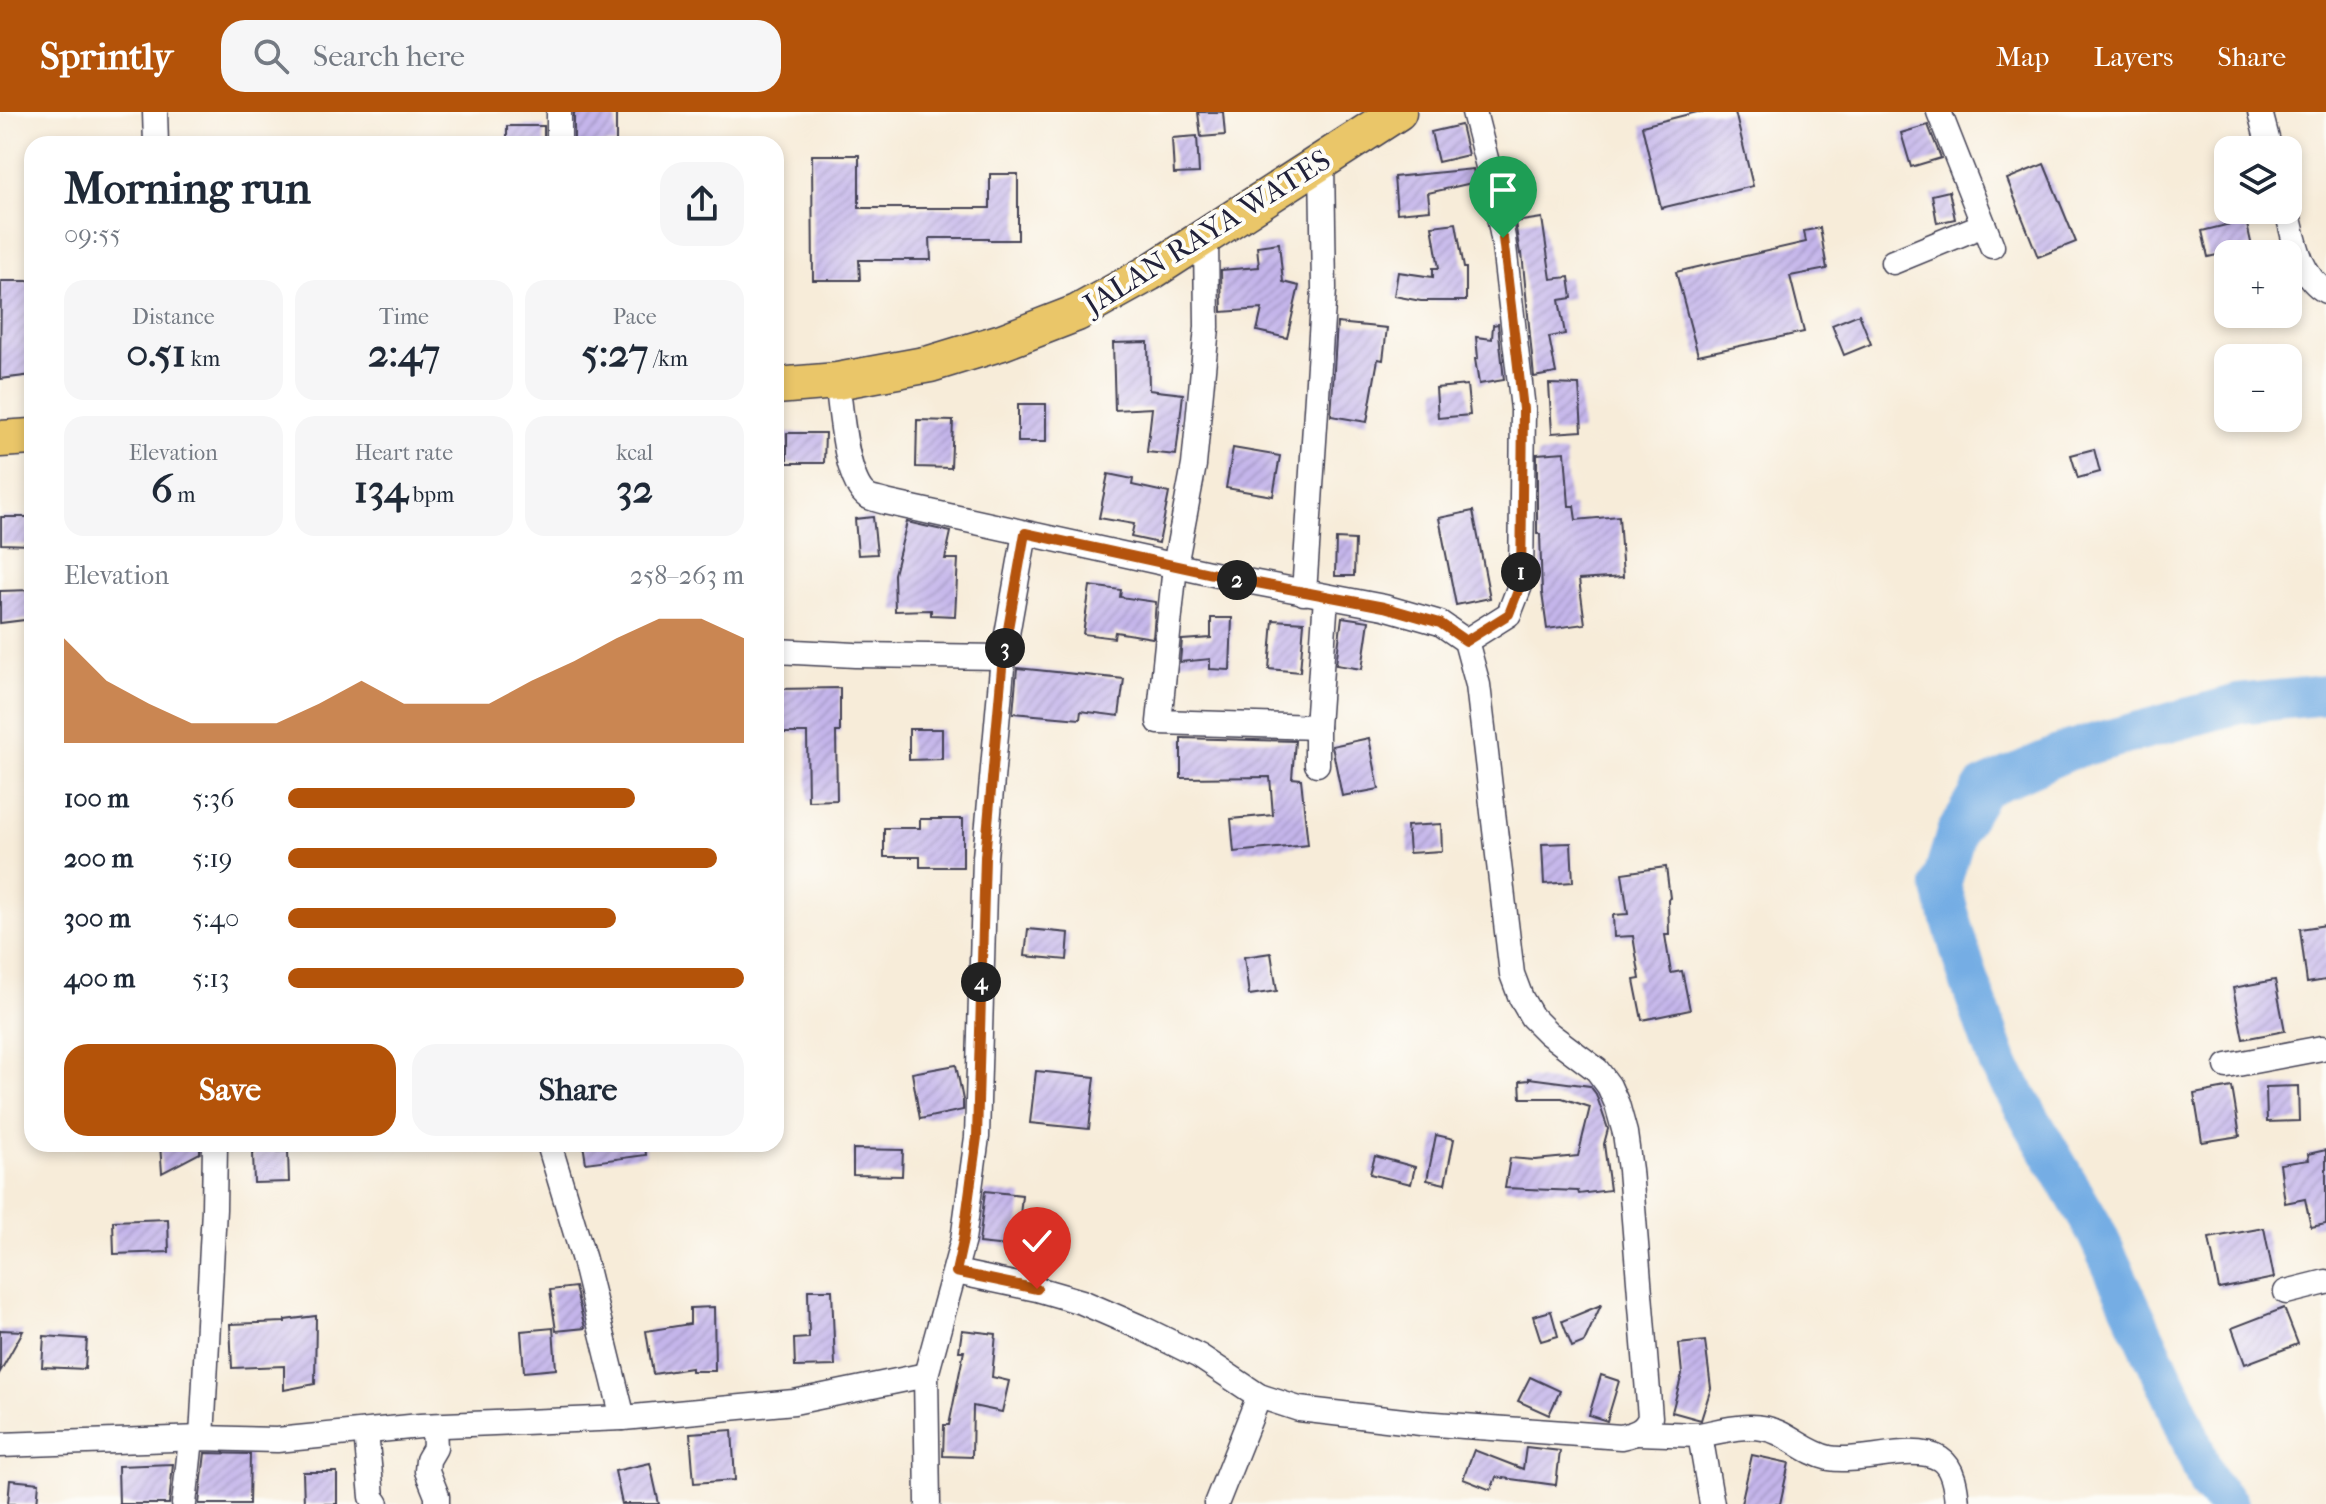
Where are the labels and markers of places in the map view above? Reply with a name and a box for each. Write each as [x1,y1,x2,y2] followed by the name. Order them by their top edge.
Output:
[1469,156,1537,238] pin
[1501,552,1541,592] pin: 1
[1217,560,1257,600] pin: 2
[985,628,1025,668] pin: 3
[961,962,1001,1002] pin: 4
[1003,1207,1071,1289] pin

